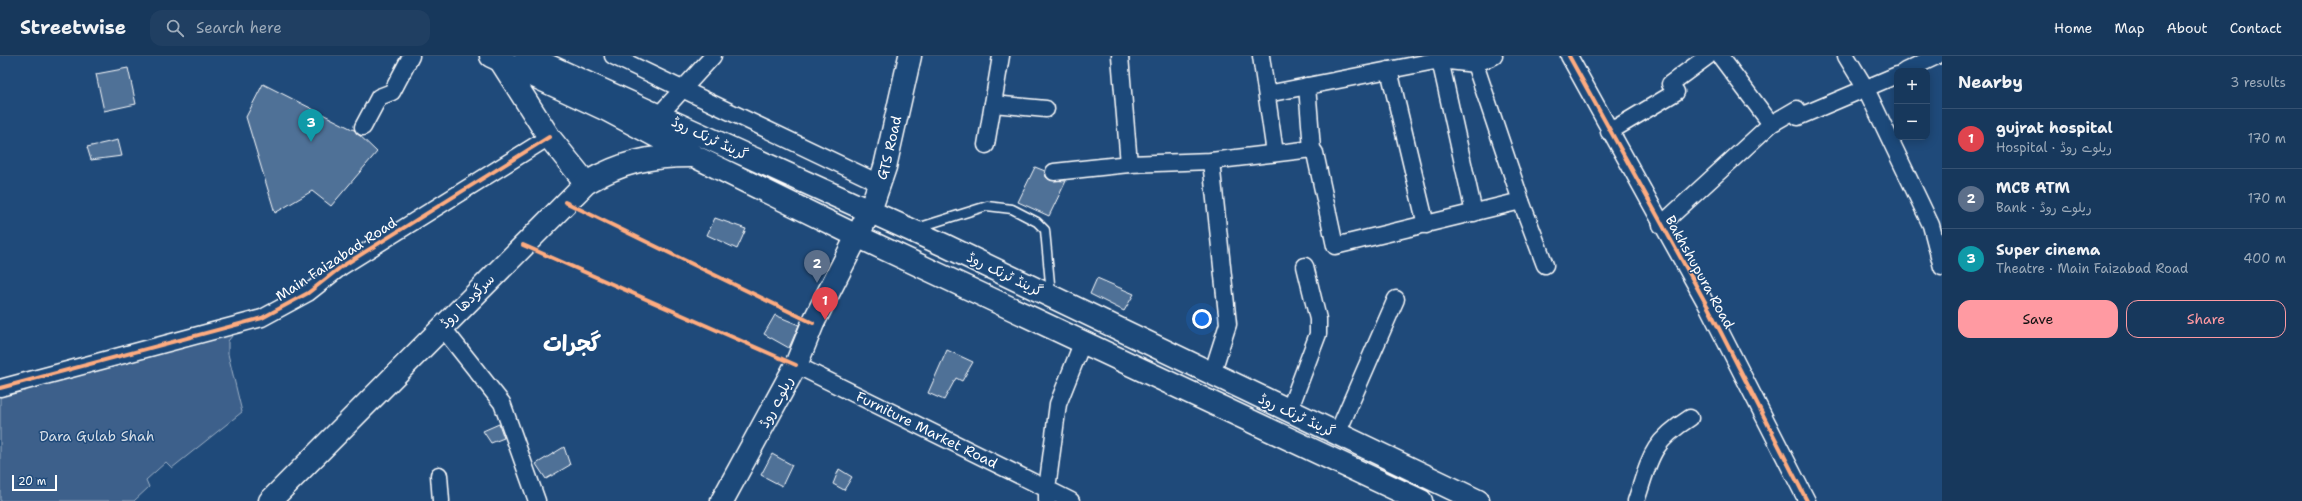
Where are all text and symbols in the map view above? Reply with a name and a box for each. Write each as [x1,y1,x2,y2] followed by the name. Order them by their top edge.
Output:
[150,10,430,46] search box
[20,15,126,40] text: Streetwise
[164,17,186,39] icon: search
[196,18,282,38] text: Search here
[2054,19,2093,37] text: Home
[2115,19,2145,37] text: Map
[2167,19,2208,37] text: About
[2230,19,2282,37] text: Contact
[1894,68,1930,140] map controls
[1894,68,1930,104] button: +
[1958,71,2023,93] text: Nearby
[2230,74,2286,91] text: 3 results
[1894,104,1930,140] button: −
[298,109,324,142] pin: 3
[669,112,751,164] street label: گرینڈ ٹرنک روڈ
[872,114,905,182] street label: GTS Road
[1996,118,2113,138] text: gujrat hospital
[1968,130,1974,147] text: 1
[2248,130,2286,147] text: 170 m
[1996,139,2112,156] text: Hospital · ریلوے روڈ
[1996,178,2070,198] text: MCB ATM
[1966,190,1976,207] text: 2
[2248,190,2286,207] text: 170 m
[1996,199,2092,216] text: Bank · ریلوے روڈ
[1661,212,1739,332] street label: Bakhshupura Road
[272,213,400,305] street label: Main Faizabad Road
[1996,240,2100,260] text: Super cinema
[964,248,1046,300] street label: گرینڈ ٹرنک روڈ
[804,250,830,283] pin: 2
[1966,250,1976,267] text: 3
[2243,250,2286,267] text: 400 m
[1996,260,2188,277] text: Theatre · Main Faizabad Road
[436,270,498,332] street label: سرگودھا روڈ
[812,287,838,320] pin: 1
[1958,300,2118,338] button: Save
[2126,300,2286,338] button: Share
[1192,309,1212,329] your location
[543,329,601,358] district label: گجرات
[755,373,798,431] street label: ریلوے روڈ
[853,387,1001,472] street label: Furniture Market Road
[1256,389,1338,441] street label: گرینڈ ٹرنک روڈ
[39,427,155,445] park label: Dara Gulab Shah
[12,473,57,492] scale bar
[18,474,46,489] text: 20 m

